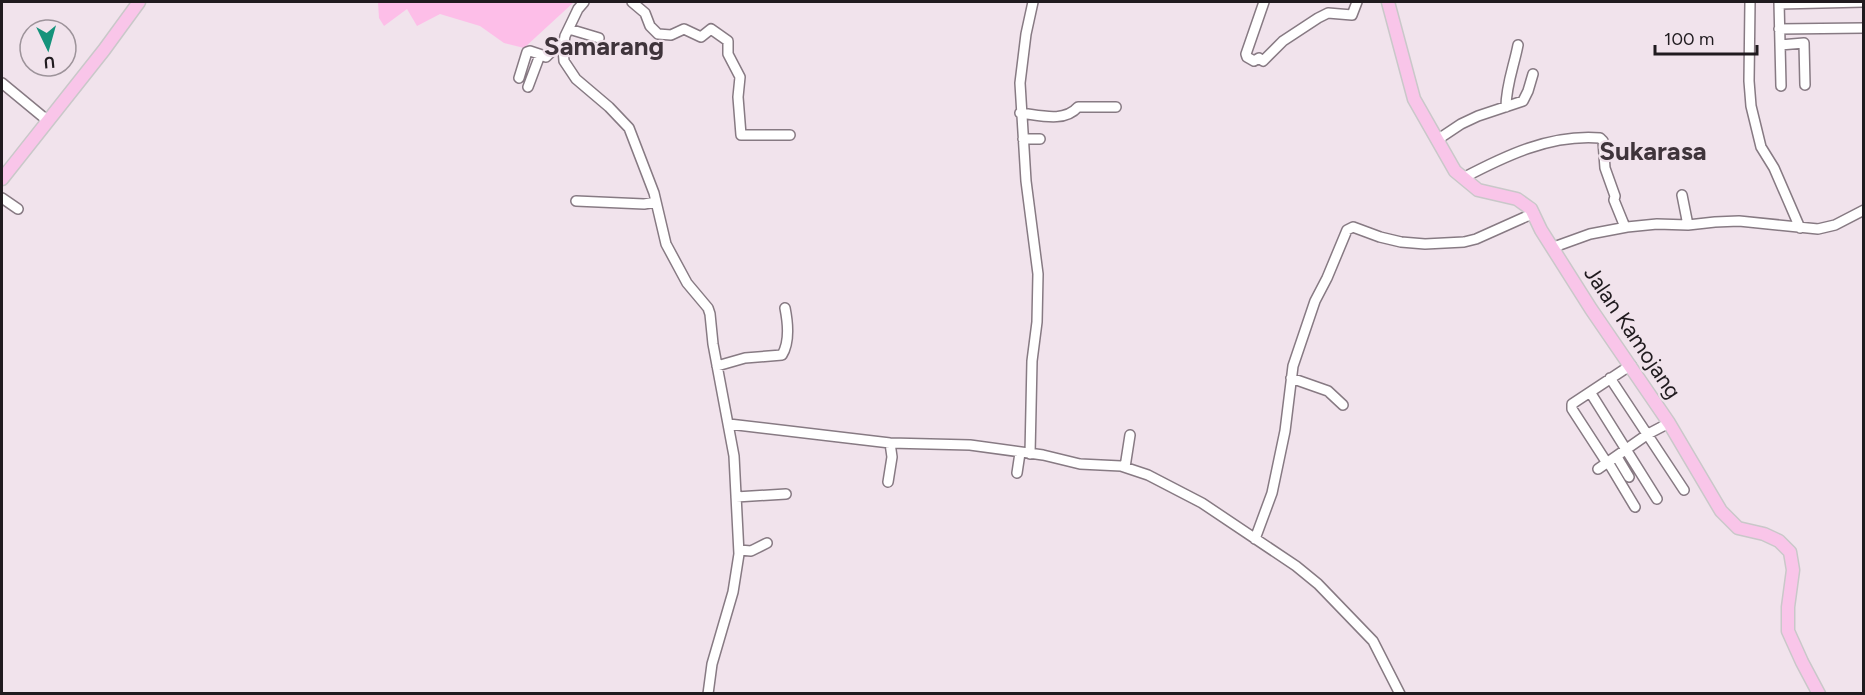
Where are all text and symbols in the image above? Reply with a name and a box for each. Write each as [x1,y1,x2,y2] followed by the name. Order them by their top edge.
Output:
[18,18,78,78] north arrow
[1655,18,1757,56] scale bar
[1664,28,1714,50] text: 100 m
[544,30,664,62] district label: Samarang
[43,52,56,72] text: U
[1599,135,1707,167] district label: Sukarasa
[1578,261,1687,404] street label: Jalan Kamojang

